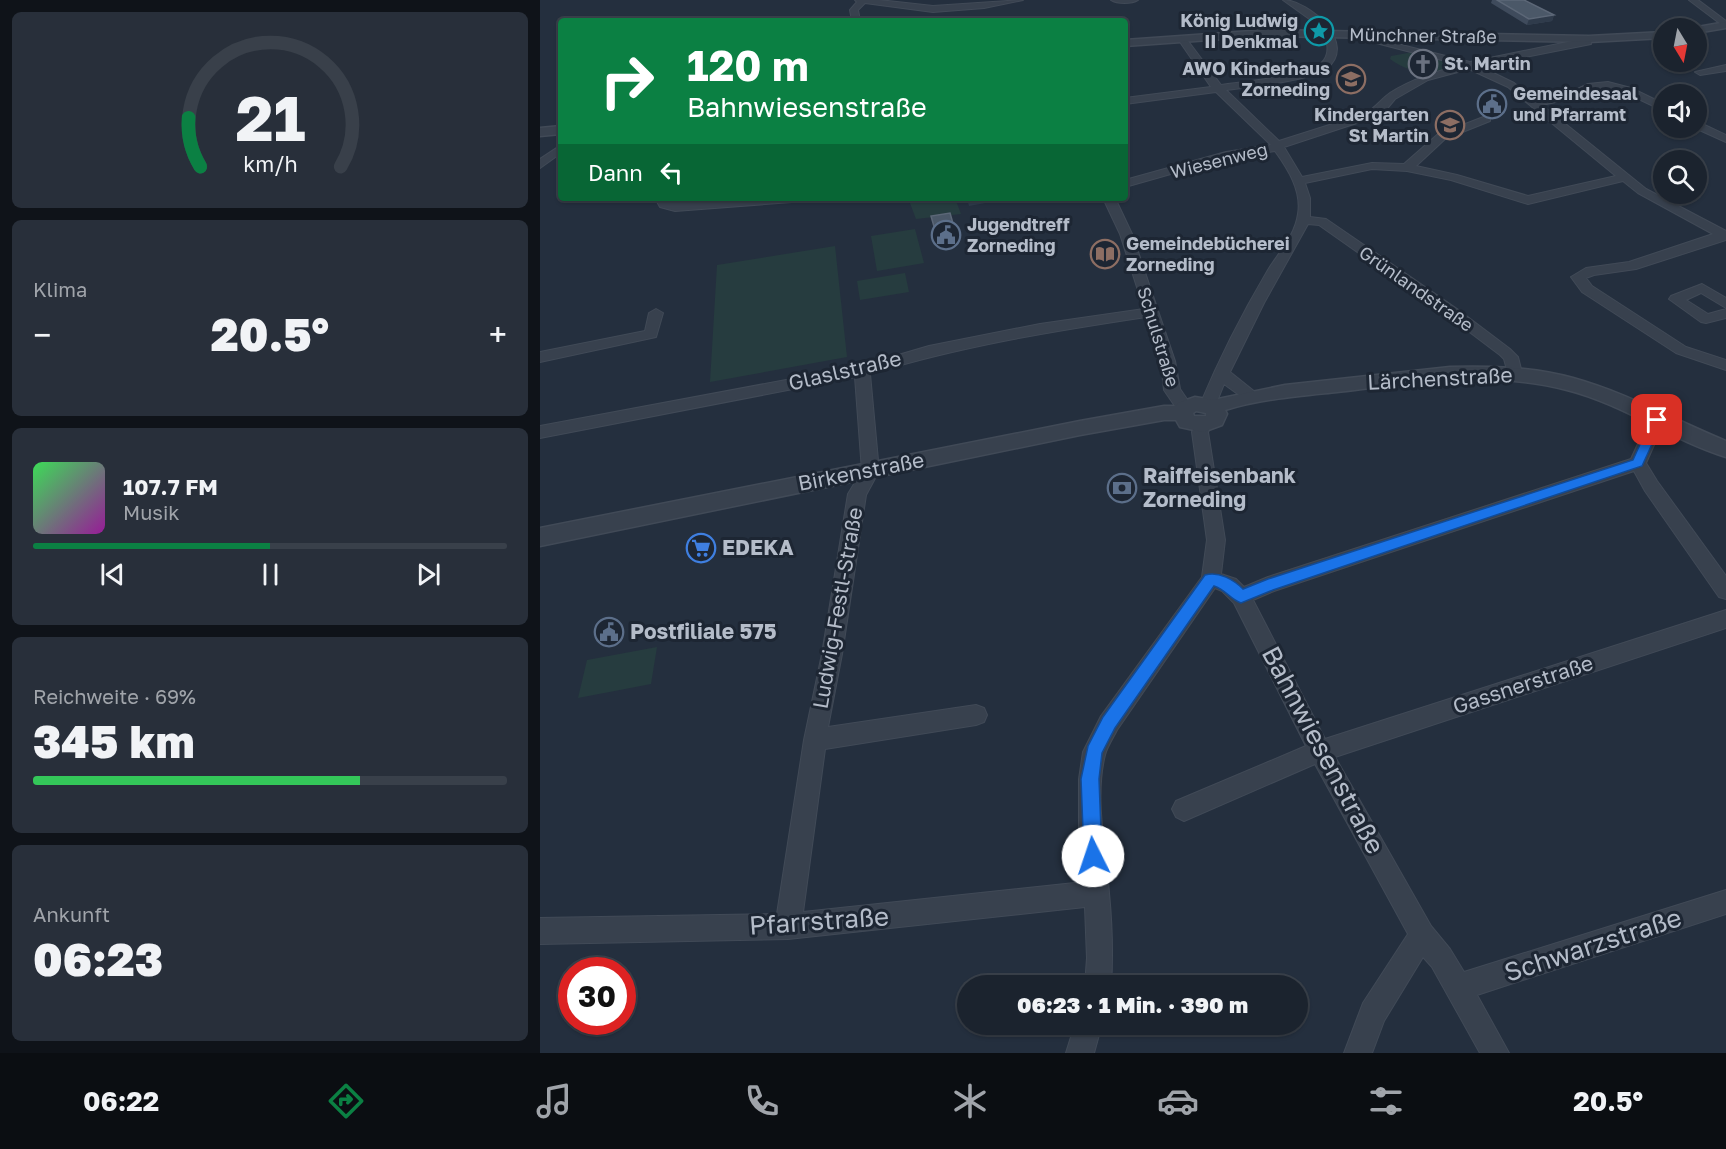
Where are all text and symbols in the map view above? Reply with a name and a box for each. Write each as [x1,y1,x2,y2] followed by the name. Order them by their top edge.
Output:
[1180,9,1298,52] place label: König Ludwig II Denkmal
[1303,15,1335,47] place icon: König Ludwig II Denkmal
[1653,18,1707,72] north arrow
[1653,18,1707,204] map controls
[1349,23,1497,47] street label: Münchner Straße
[687,40,809,90] text: 120 m
[588,42,666,120] icon: right
[1407,48,1439,80] church icon: St. Martin
[1444,52,1531,74] place label: St. Martin
[1182,57,1330,100] place label: AWO Kinderhaus Zorneding
[1335,63,1367,95] school or university icon: AWO Kinderhaus Zorneding
[235,80,305,155] text: 21
[1513,82,1638,125] place label: Gemeindesaal und Pfarramt
[1653,84,1707,138] button: sound
[1476,88,1508,120] public building icon: Gemeindesaal und Pfarramt
[687,91,927,123] text: Bahnwiesenstraße
[1314,103,1429,146] place label: Kindergarten St Martin
[1434,109,1466,141] school or university icon: Kindergarten St Martin
[1168,137,1270,183] street label: Wiesenweg
[1653,150,1707,204] button: search
[243,151,297,177] text: km/h
[655,156,688,189] icon: left
[588,159,643,186] text: Dann
[967,213,1070,256] place label: Jugendtreff Zorneding
[930,219,962,251] public building icon: Jugendtreff Zorneding
[1126,232,1290,275] place label: Gemeindebücherei Zorneding
[1089,238,1121,270] library icon: Gemeindebücherei Zorneding
[1355,241,1478,336] street label: Grünlandstraße
[33,277,87,301] text: Klima
[1133,284,1185,390] street label: Schulstraße
[211,307,329,361] text: 20.5°
[33,315,51,354] text: −
[489,315,507,354] text: +
[786,344,904,396] street label: Glaslstraße
[1367,361,1513,395] street label: Lärchenstraße
[1631,394,1682,445] pin
[1640,403,1673,436] icon: arrive
[795,446,926,496] street label: Birkenstraße
[1143,462,1296,512] place label: Raiffeisenbank Zorneding
[1106,472,1138,504] bank icon: Raiffeisenbank Zorneding
[123,473,218,500] text: 107.7 FM
[123,500,180,524] text: Musik
[806,505,868,711] street label: Ludwig-Festl-Straße
[685,532,717,564] supermarket icon: EDEKA
[722,534,794,560] place label: EDEKA
[96,558,129,591] icon: previous
[254,558,287,591] icon: pause
[412,558,445,591] icon: next
[593,616,625,648] public building icon: Postfiliale 575
[630,618,777,644] place label: Postfiliale 575
[1256,641,1391,859] street label: Bahnwiesenstraße
[1449,649,1596,719] street label: Gassnerstraße
[33,684,196,708] text: Reichweite · 69%
[33,714,195,768] text: 345 km
[1061,824,1125,888] position arrow
[748,900,890,941] street label: Pfarrstraße
[1500,901,1685,988] street label: Schwarzstraße
[33,902,110,926] text: Ankunft
[33,932,163,986] text: 06:23
[558,957,636,1035] speed limit sign: 30
[1017,991,1248,1018] text: 06:23 · 1 Min. · 390 m
[325,1080,367,1122] icon: directions
[533,1080,575,1122] icon: music
[741,1080,783,1122] icon: phone
[949,1080,991,1122] icon: climate
[1157,1080,1199,1122] icon: car
[1365,1080,1407,1122] icon: filters
[83,1085,159,1117] text: 06:22
[1573,1085,1643,1117] text: 20.5°

